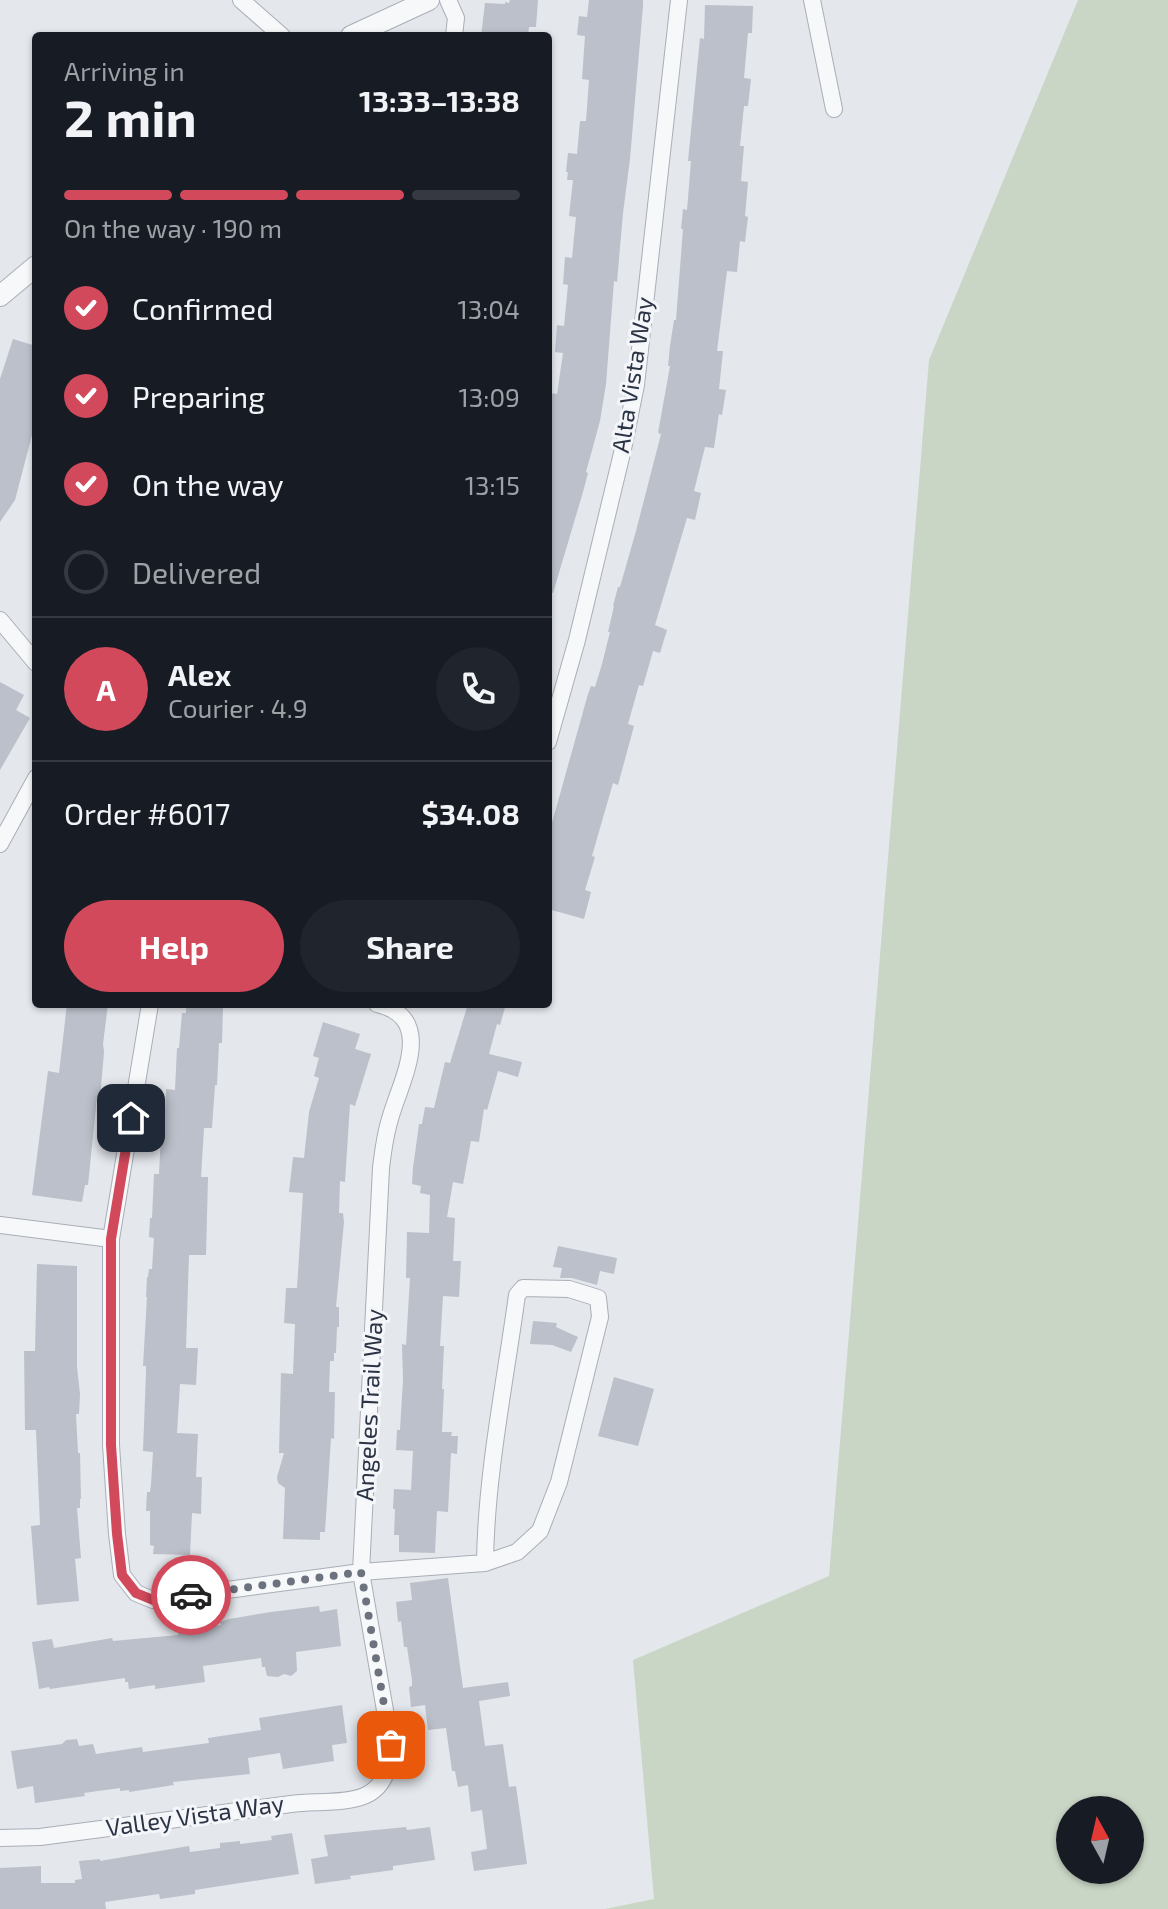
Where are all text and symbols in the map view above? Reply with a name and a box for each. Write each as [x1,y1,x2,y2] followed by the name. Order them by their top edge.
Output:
[64,55,185,86] text: Arriving in
[359,82,520,118] text: 13:33–13:38
[64,85,197,147] text: 2 min
[64,212,282,243] text: On the way · 190 m
[64,286,108,330] icon: check
[132,290,273,326] text: Confirmed
[457,293,520,324] text: 13:04
[605,294,658,455] street label: Alta Vista Way
[64,374,108,418] icon: check
[132,378,265,414] text: Preparing
[459,381,520,412] text: 13:09
[64,462,108,506] icon: check
[132,466,284,502] text: On the way
[465,469,520,500] text: 13:15
[132,554,261,590] text: Delivered
[436,647,520,731] button: phone
[168,656,231,692] text: Alex
[96,671,116,707] text: A
[168,692,308,723] text: Courier · 4.9
[64,795,230,831] text: Order #6017
[422,795,520,831] text: $34.08
[64,900,284,992] button: Help
[300,900,520,992] button: Share
[97,1084,165,1152] pin
[109,1096,153,1140] icon: home
[349,1308,388,1502] street label: Angeles Trail Way
[151,1555,231,1635] courier
[169,1573,213,1617] icon: car
[357,1711,425,1779] pin
[369,1723,413,1767] icon: bag
[104,1788,286,1841] street label: Valley Vista Way
[1056,1796,1144,1884] north arrow
[1056,1796,1144,1884] map controls

